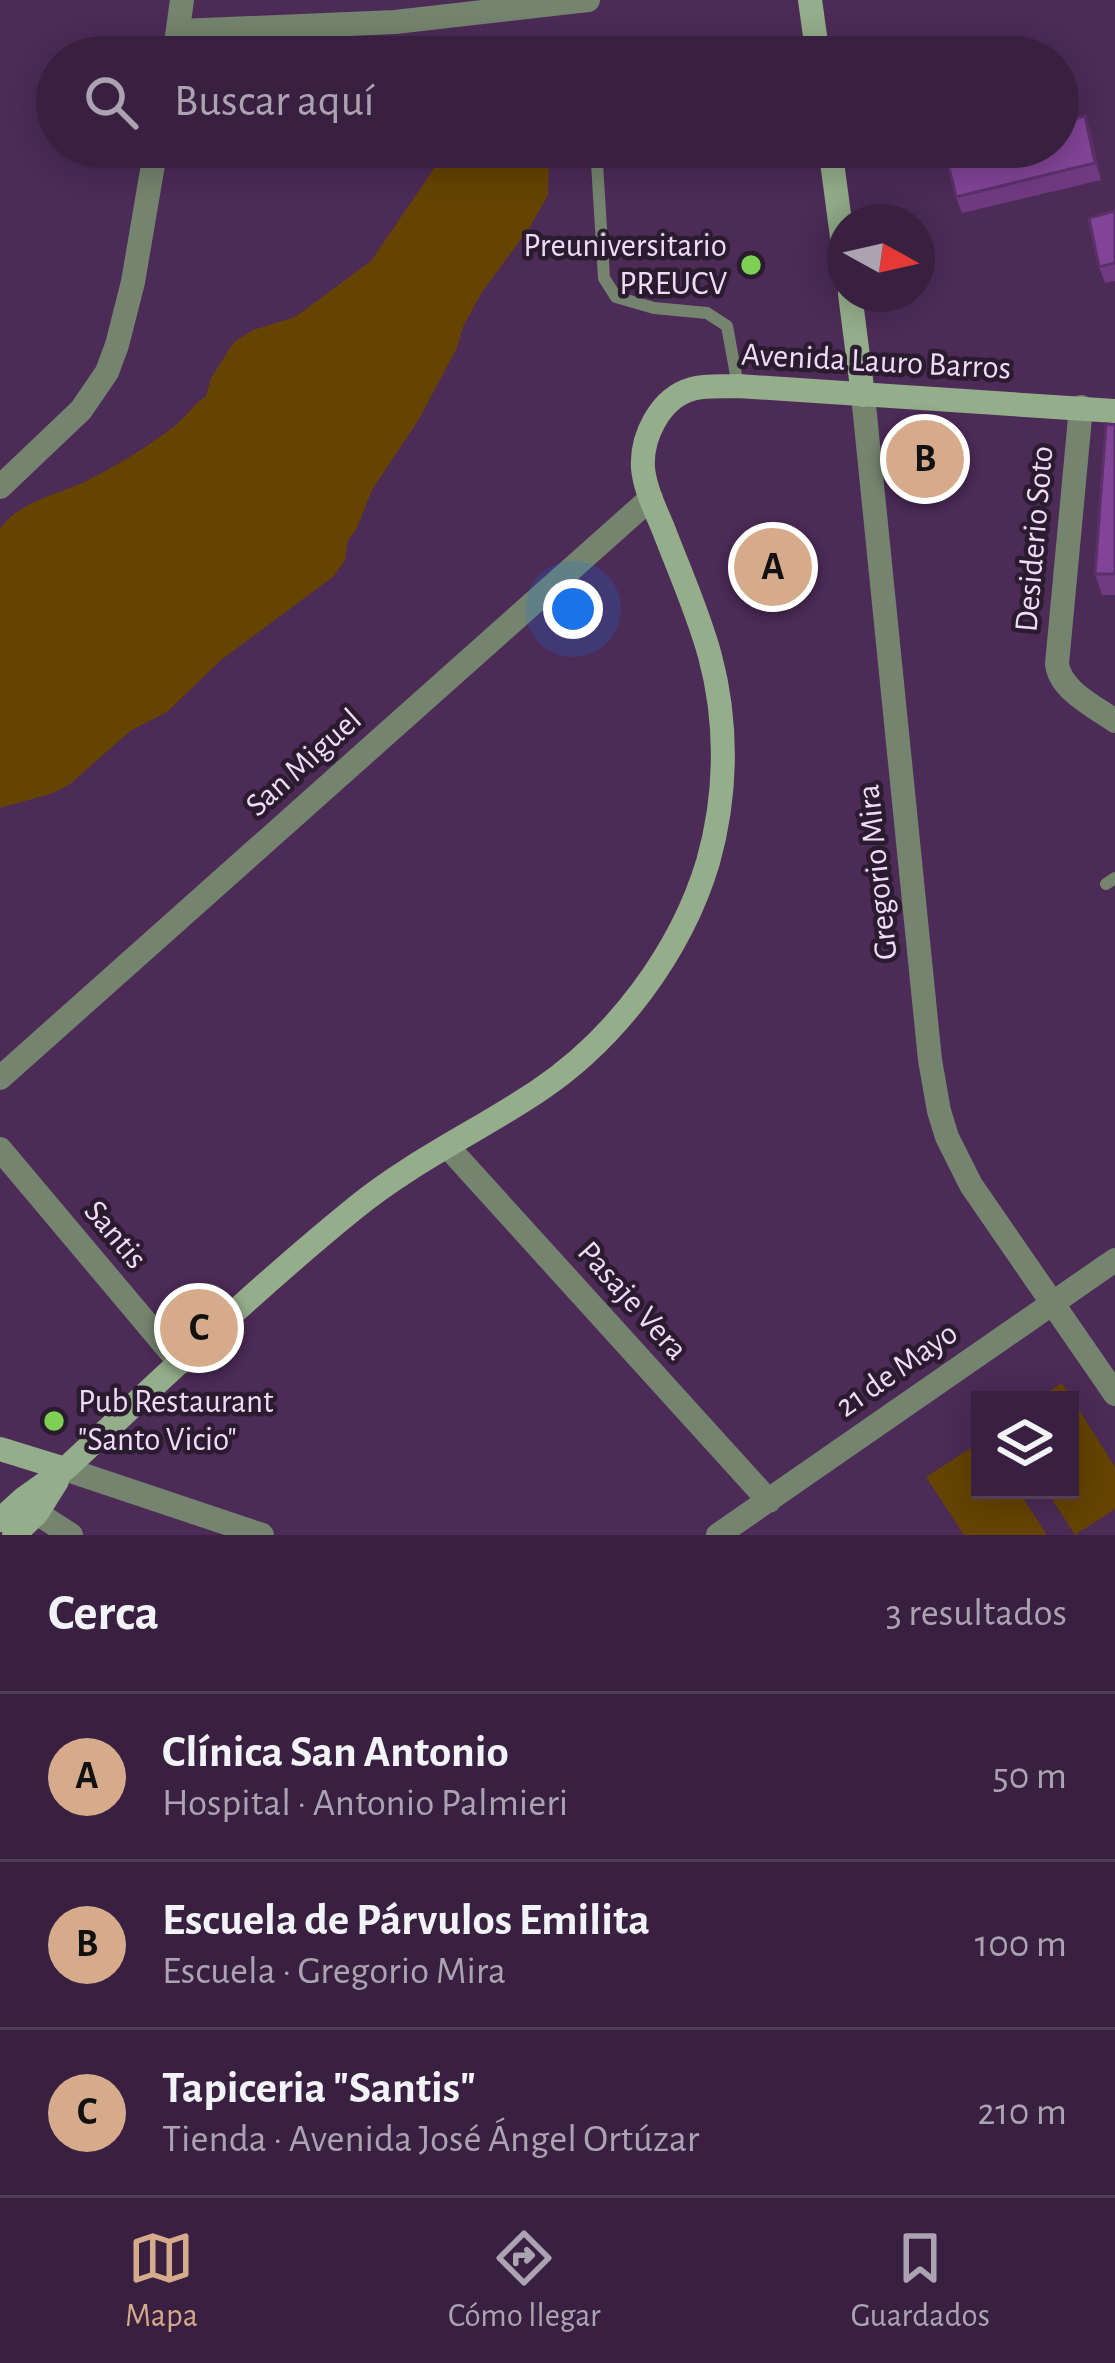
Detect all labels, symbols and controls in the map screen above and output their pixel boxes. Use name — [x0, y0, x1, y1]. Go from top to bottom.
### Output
search box — [36, 36, 1079, 168]
icon: search — [78, 69, 144, 135]
text: Buscar aquí — [174, 79, 374, 124]
north arrow — [827, 204, 935, 312]
place label: Preuniversitario PREUCV — [523, 230, 727, 301]
marker: Preuniversitario PREUCV — [738, 252, 764, 278]
street label: Avenida Lauro Barros — [740, 338, 1012, 386]
pin: B — [886, 414, 964, 504]
street label: Desiderio Soto — [1010, 445, 1060, 633]
pin: A — [734, 522, 812, 612]
your location — [543, 579, 603, 639]
street label: San Miguel — [240, 703, 368, 823]
street label: Gregorio Mira — [852, 783, 904, 961]
street label: Santis — [77, 1195, 153, 1275]
street label: Pasaje Vera — [571, 1236, 693, 1366]
pin: C — [160, 1283, 238, 1373]
street label: 21 de Mayo — [830, 1316, 964, 1424]
place label: Pub Restaurant "Santo Vicio" — [78, 1386, 274, 1457]
map controls — [971, 1391, 1079, 1499]
button: layers — [971, 1391, 1079, 1499]
marker: Pub Restaurant "Santo Vicio" — [41, 1408, 67, 1434]
text: Cerca — [48, 1588, 159, 1639]
text: 3 resultados — [886, 1594, 1067, 1633]
text: Clínica San Antonio — [162, 1730, 509, 1775]
text: A — [75, 1757, 99, 1796]
text: 50 m — [992, 1757, 1067, 1796]
text: Hospital · Antonio Palmieri — [162, 1784, 568, 1823]
text: Escuela de Párvulos Emilita — [162, 1898, 650, 1943]
text: B — [76, 1925, 98, 1964]
text: 100 m — [975, 1925, 1067, 1964]
text: Escuela · Gregorio Mira — [162, 1952, 506, 1991]
text: Tapiceria "Santis" — [162, 2066, 476, 2111]
text: C — [77, 2093, 97, 2132]
text: 210 m — [978, 2093, 1067, 2132]
text: Tienda · Avenida José Ángel Ortúzar — [162, 2120, 699, 2159]
tab: Mapa — [125, 2225, 198, 2337]
tab: Cómo llegar — [448, 2225, 601, 2337]
tab: Guardados — [851, 2225, 990, 2337]

